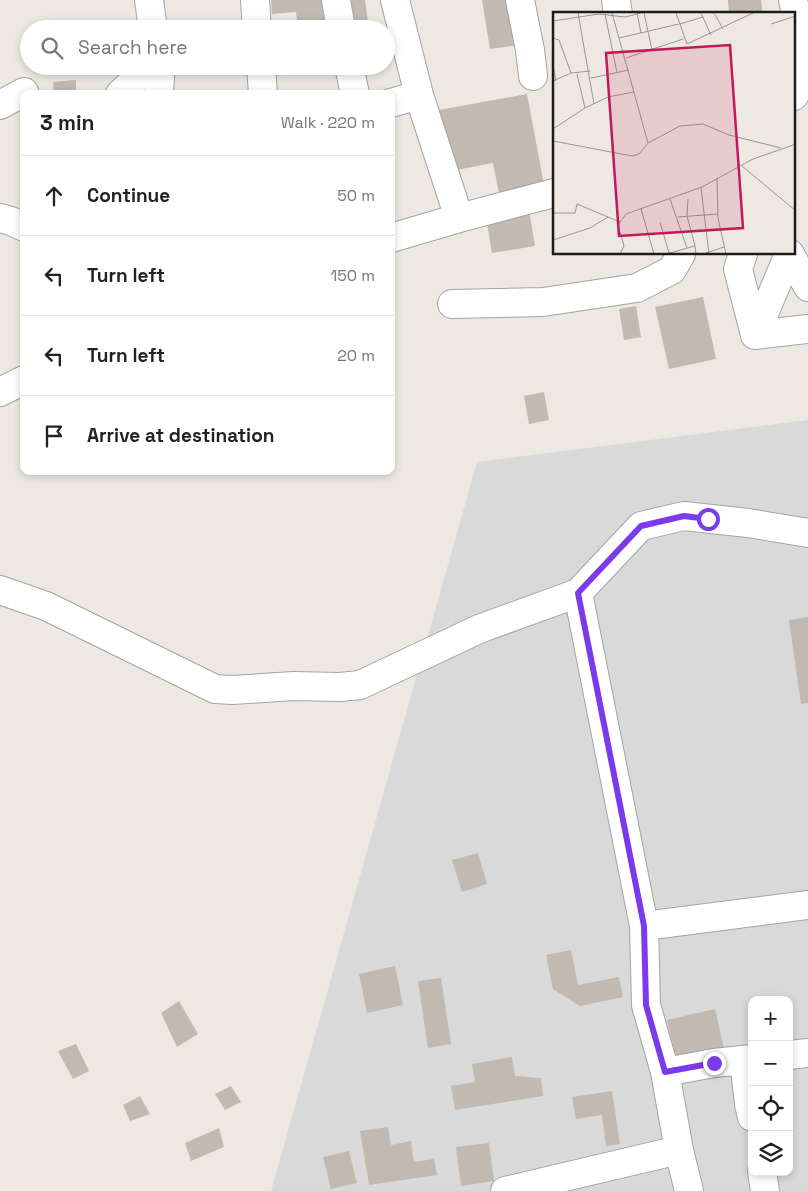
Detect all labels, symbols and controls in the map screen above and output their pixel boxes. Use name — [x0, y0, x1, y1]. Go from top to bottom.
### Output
inset map — [553, 12, 796, 255]
search box — [20, 20, 395, 75]
icon: search — [38, 34, 66, 62]
text: Search here — [78, 35, 188, 60]
text: 3 min — [40, 109, 95, 136]
text: Walk · 220 m — [281, 112, 375, 133]
icon: ahead — [40, 182, 68, 210]
text: Continue — [87, 183, 170, 208]
text: 50 m — [337, 185, 375, 206]
icon: left — [40, 262, 68, 290]
text: Turn left — [87, 263, 165, 288]
text: 150 m — [331, 265, 375, 286]
icon: left — [40, 342, 68, 370]
text: Turn left — [87, 343, 165, 368]
text: 20 m — [337, 345, 375, 366]
icon: arrive — [40, 422, 68, 450]
text: Arrive at destination — [87, 423, 275, 448]
route start — [697, 508, 720, 531]
map controls — [748, 996, 793, 1176]
button: + — [748, 996, 793, 1041]
button: − — [748, 1041, 793, 1086]
route end — [703, 1052, 726, 1075]
button: locate — [748, 1086, 793, 1131]
button: layers — [748, 1131, 793, 1176]

